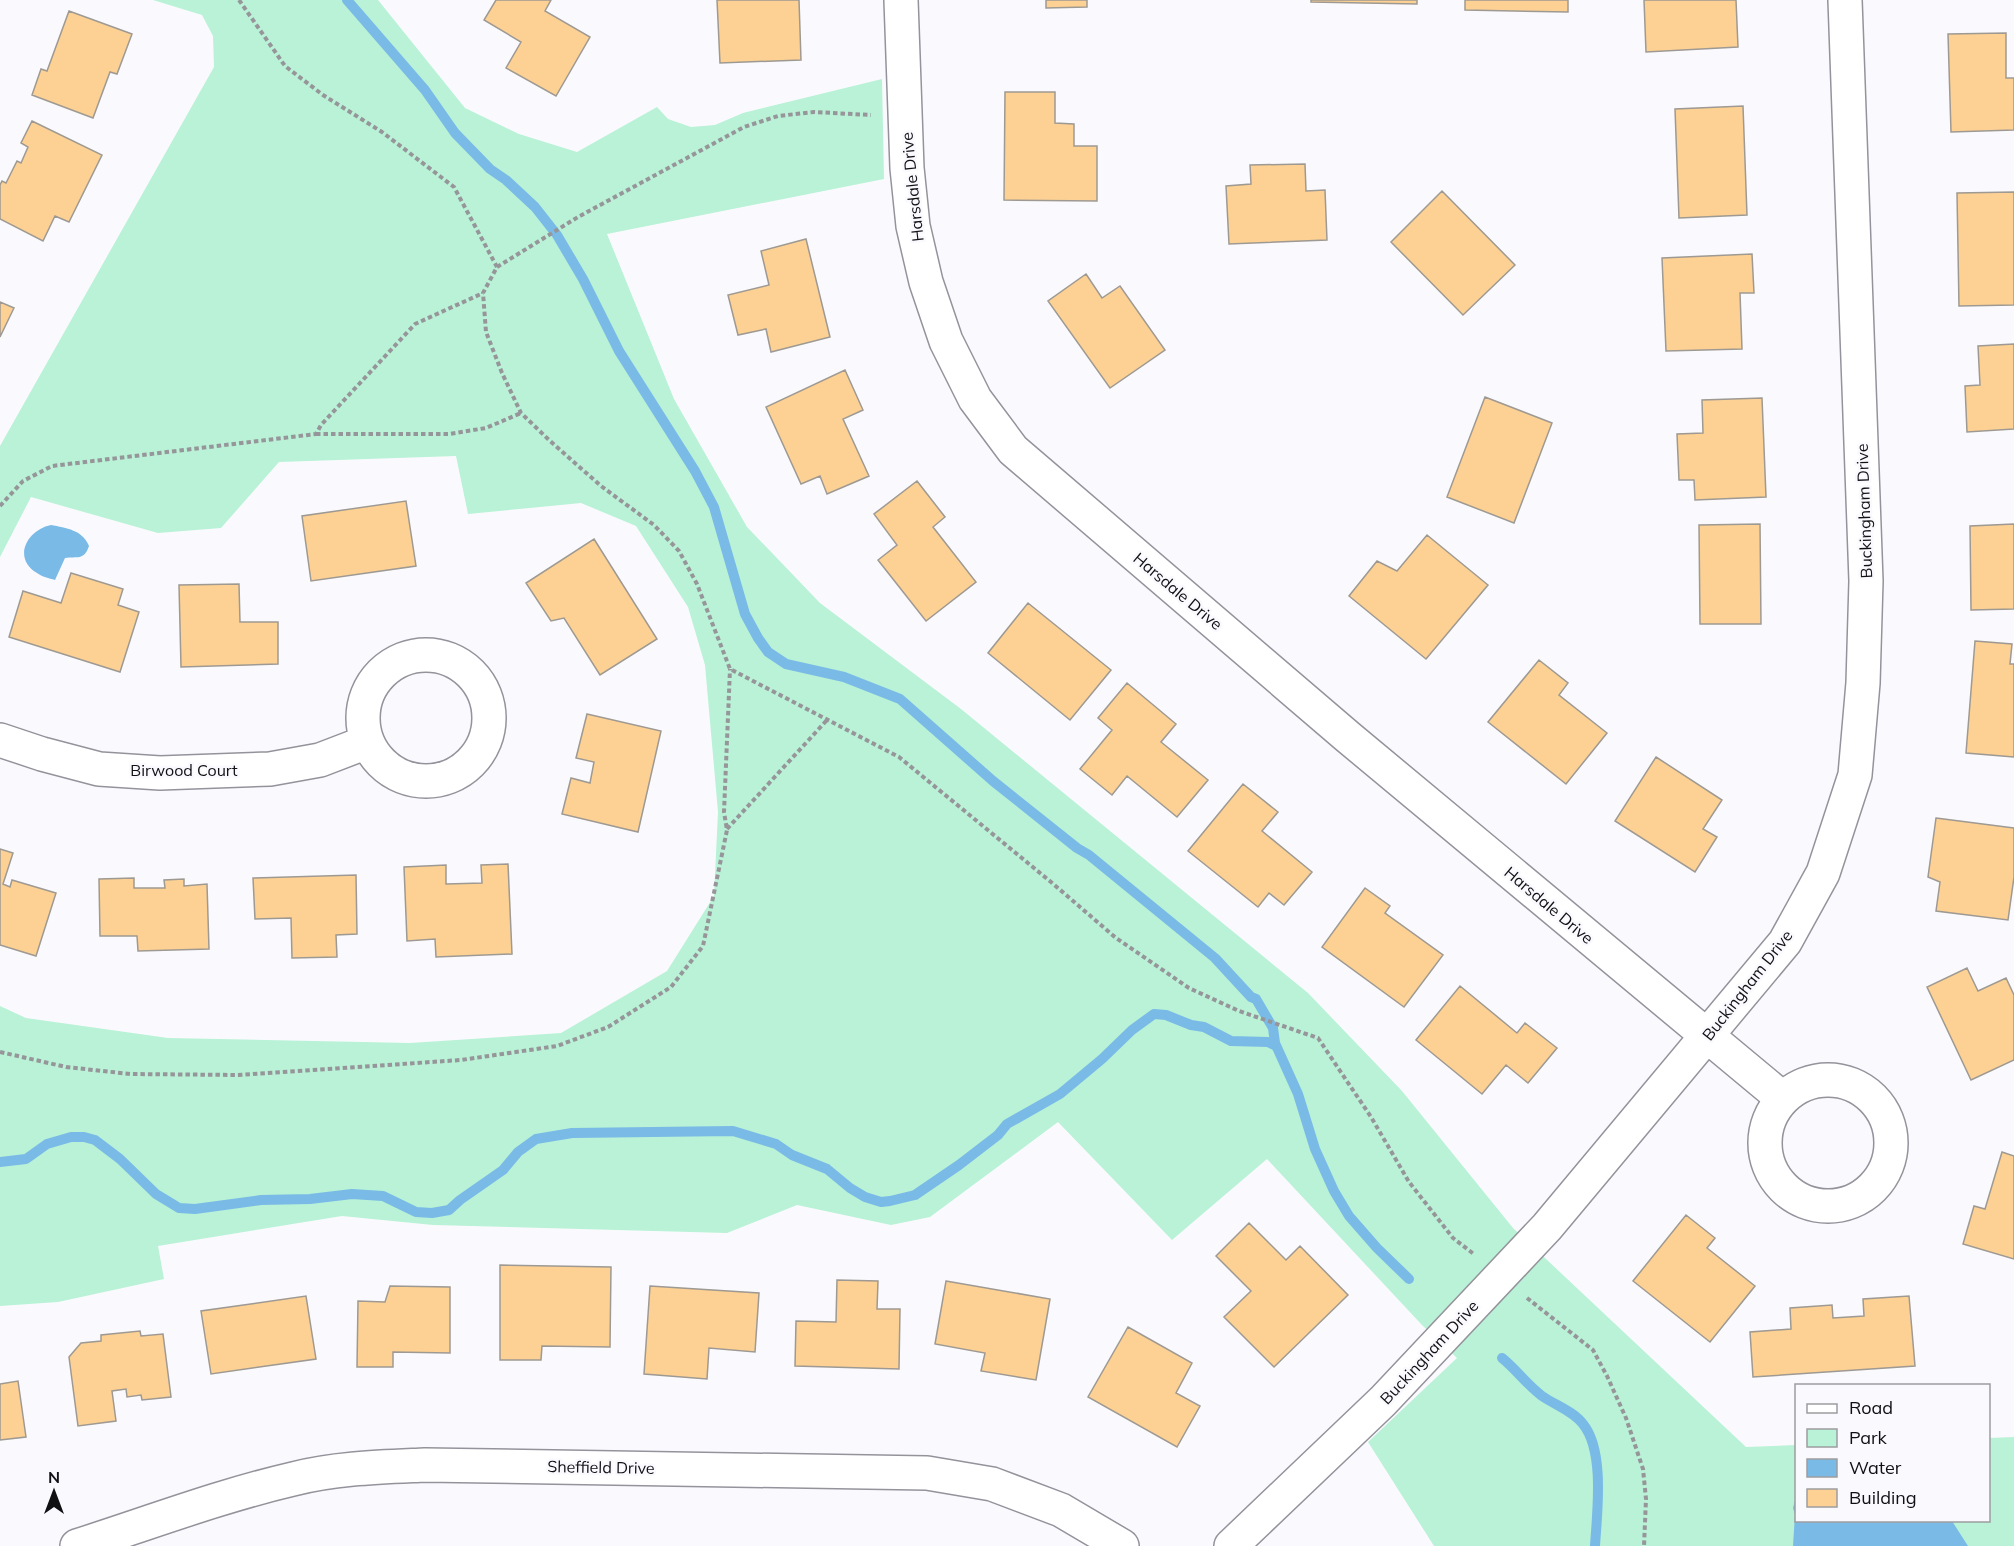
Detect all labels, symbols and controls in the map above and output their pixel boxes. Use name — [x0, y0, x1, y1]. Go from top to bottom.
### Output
street label: Harsdale Drive — [896, 131, 928, 243]
street label: Buckingham Drive — [1852, 443, 1876, 579]
street label: Harsdale Drive — [1129, 548, 1227, 634]
street label: Birwood Court — [130, 760, 238, 780]
street label: Harsdale Drive — [1500, 862, 1598, 948]
street label: Buckingham Drive — [1698, 926, 1796, 1044]
street label: Buckingham Drive — [1376, 1296, 1482, 1408]
legend — [1795, 1384, 1990, 1522]
text: Road — [1849, 1396, 1893, 1419]
text: Park — [1849, 1426, 1888, 1449]
street label: Sheffield Drive — [547, 1456, 655, 1478]
text: Water — [1849, 1456, 1902, 1479]
north arrow — [24, 1462, 84, 1522]
text: N — [48, 1467, 60, 1487]
text: Building — [1849, 1486, 1917, 1509]

